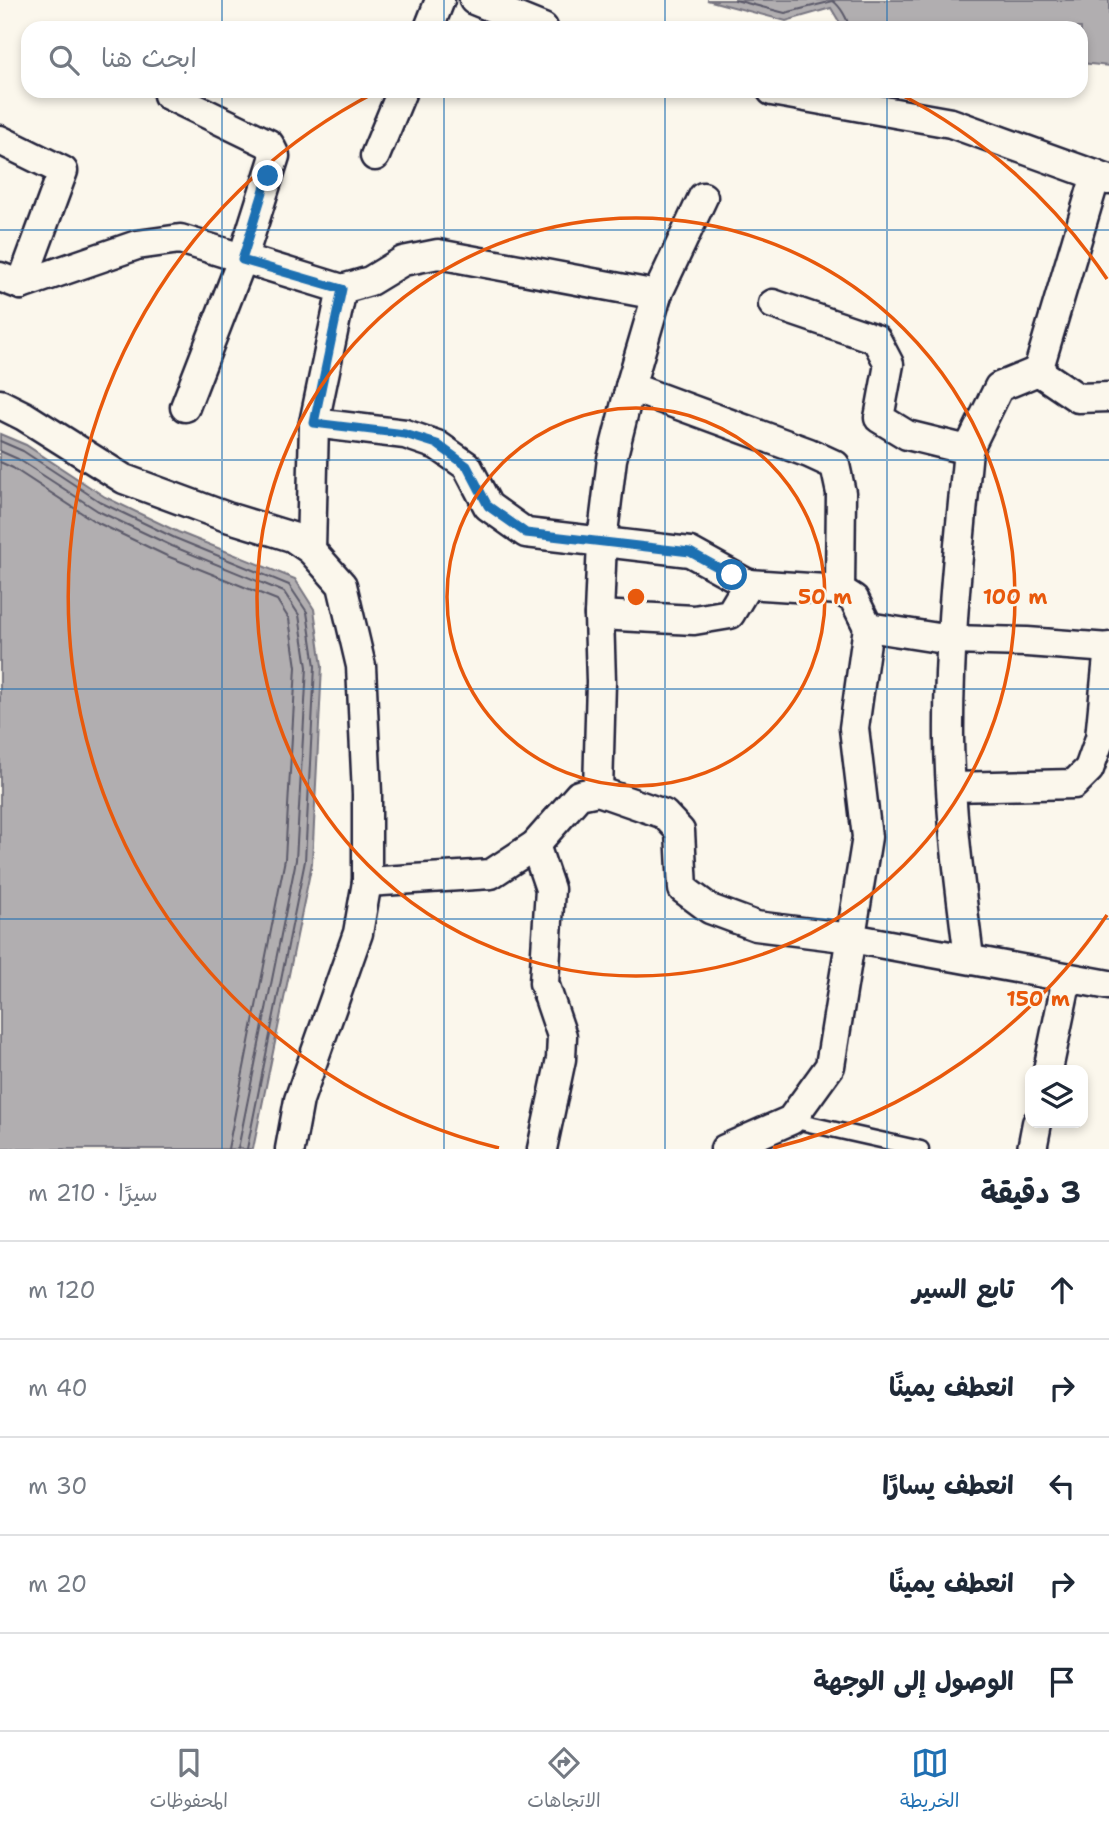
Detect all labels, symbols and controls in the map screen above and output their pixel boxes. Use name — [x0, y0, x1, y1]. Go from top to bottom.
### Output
search box — [21, 21, 1088, 98]
text: ابحث هنا — [101, 40, 197, 75]
icon: search — [45, 41, 83, 79]
route end — [252, 160, 283, 191]
route start — [716, 559, 747, 590]
text: 50 m — [798, 583, 852, 611]
text: 100 m — [983, 583, 1047, 611]
centre of rings — [624, 585, 648, 609]
text: 150 m — [1006, 985, 1070, 1013]
map controls — [1025, 1065, 1088, 1128]
button: layers — [1025, 1065, 1088, 1128]
text: 3 دقيقة — [980, 1172, 1081, 1213]
text: سيرًا · 210 m — [28, 1178, 158, 1208]
text: تابع السير — [912, 1271, 1014, 1306]
icon: ahead — [1043, 1271, 1081, 1309]
text: 120 m — [28, 1275, 96, 1305]
text: انعطف يمينًا — [889, 1369, 1014, 1404]
icon: right — [1043, 1369, 1081, 1407]
text: 40 m — [28, 1373, 88, 1403]
text: انعطف يسارًا — [882, 1467, 1014, 1502]
icon: left — [1043, 1467, 1081, 1505]
text: 30 m — [28, 1471, 87, 1501]
text: انعطف يمينًا — [889, 1565, 1014, 1600]
icon: right — [1043, 1565, 1081, 1603]
text: 20 m — [28, 1569, 87, 1599]
text: الوصول إلى الوجهة — [813, 1663, 1014, 1698]
icon: arrive — [1043, 1663, 1081, 1701]
tab: المحفوظات — [150, 1744, 228, 1817]
tab: الاتجاهات — [527, 1744, 601, 1817]
tab: الخريطة — [900, 1744, 959, 1817]

